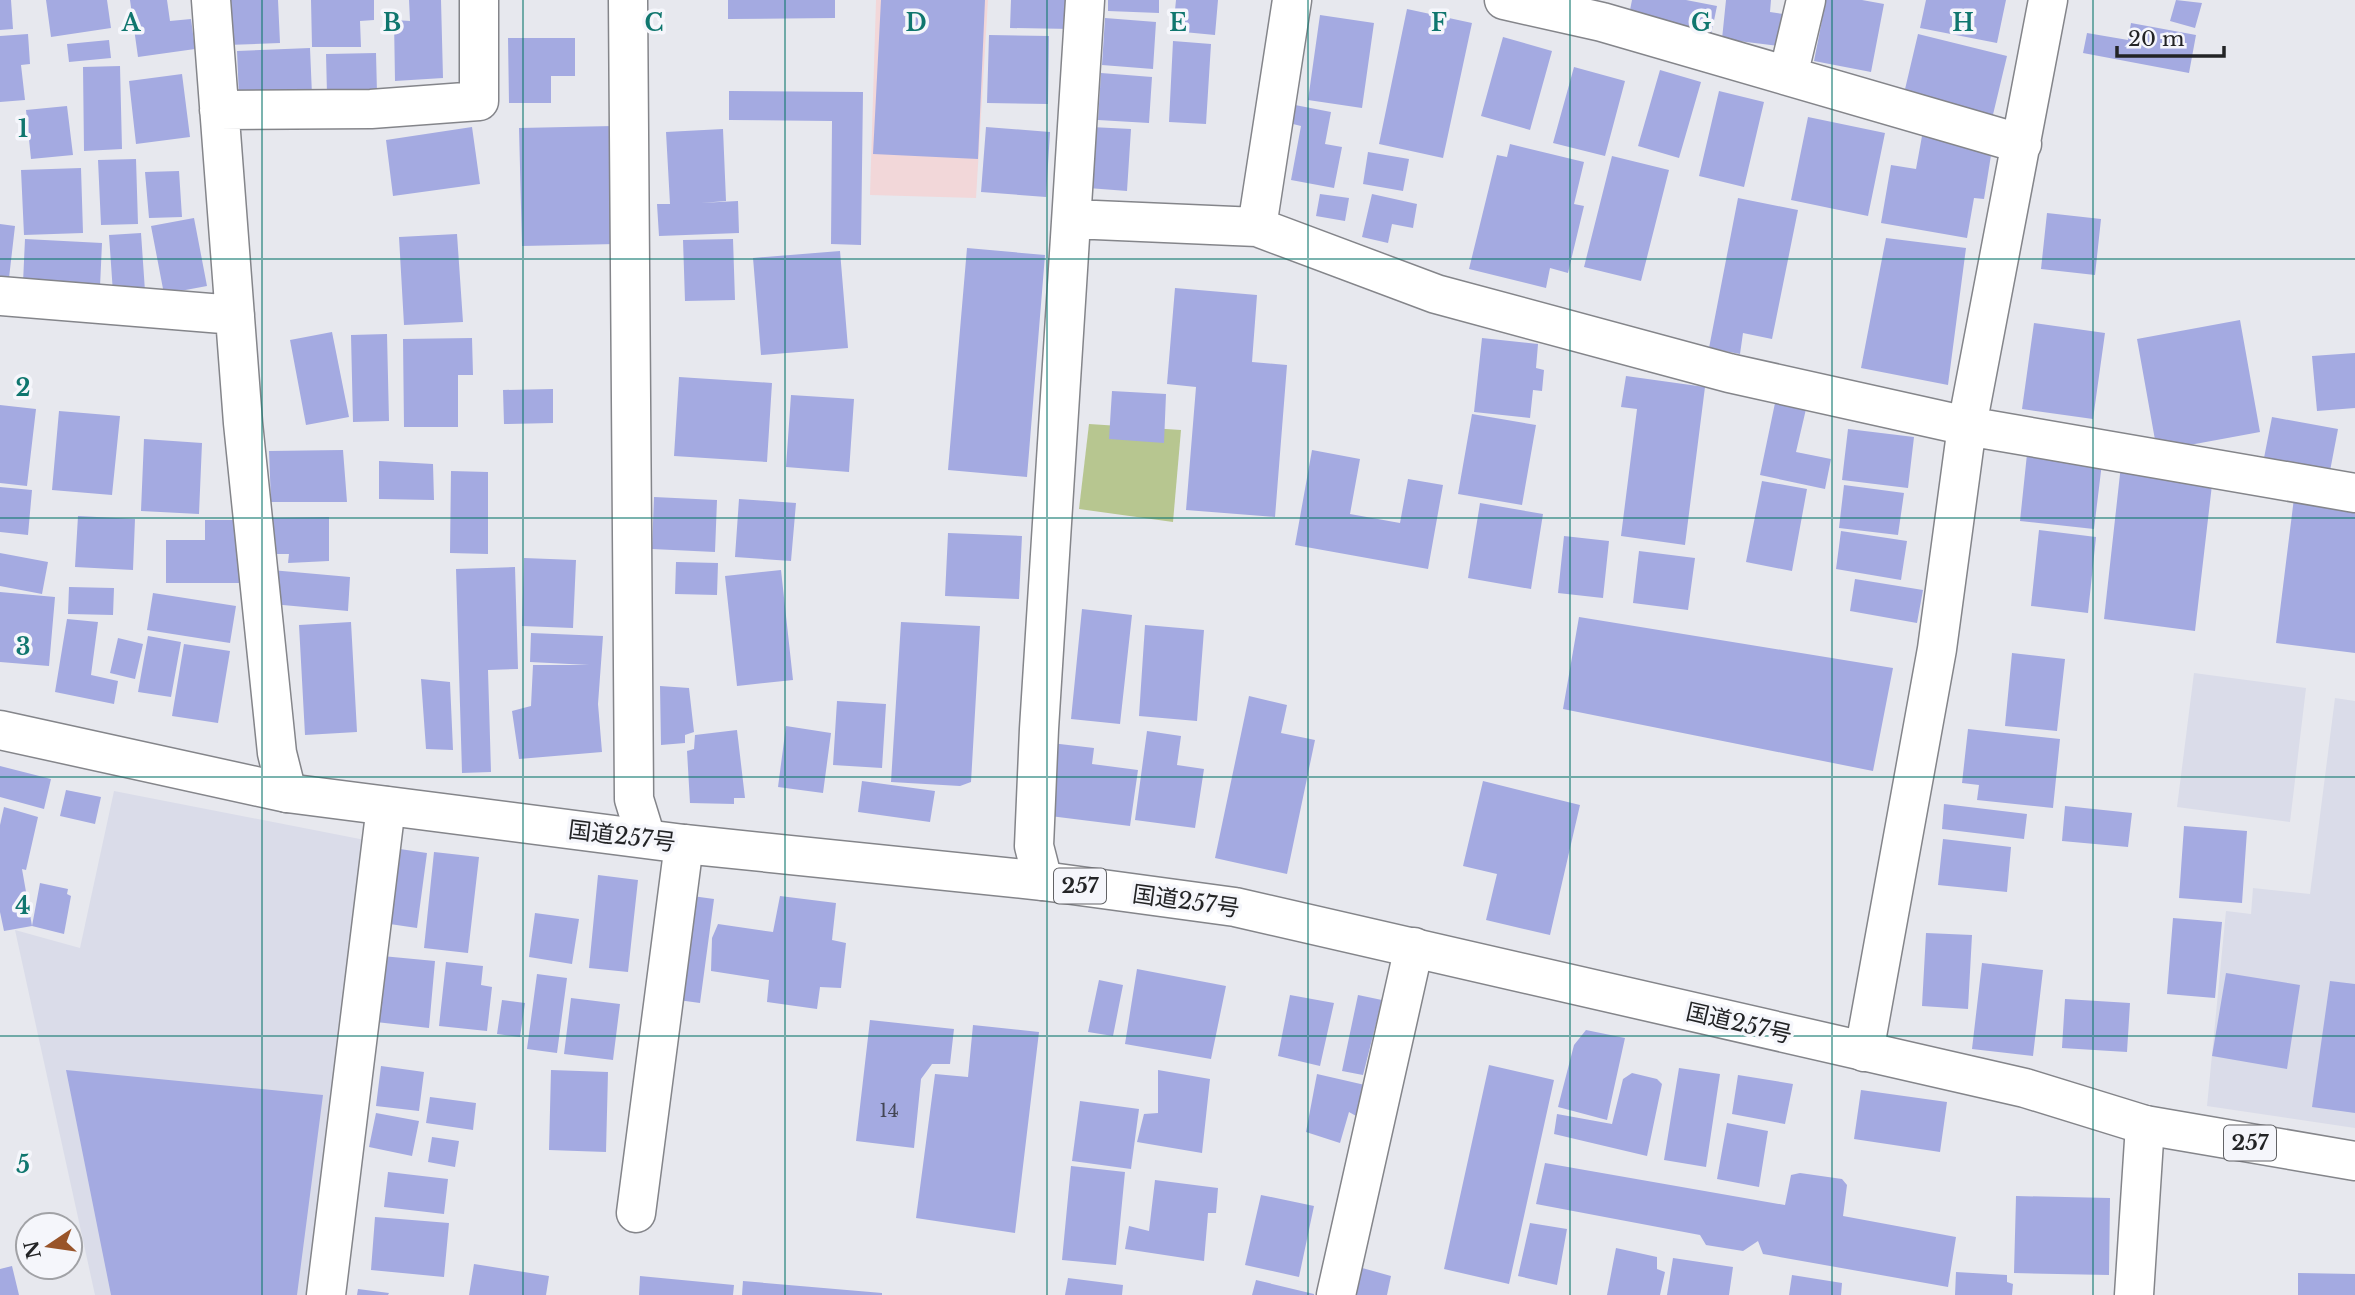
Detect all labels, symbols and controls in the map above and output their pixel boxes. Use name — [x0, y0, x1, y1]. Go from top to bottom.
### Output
text: A — [121, 9, 142, 37]
text: B — [383, 9, 401, 37]
text: C — [645, 9, 663, 37]
text: D — [905, 9, 927, 37]
text: E — [1169, 9, 1187, 37]
text: F — [1431, 9, 1447, 37]
text: G — [1691, 9, 1711, 37]
text: H — [1952, 9, 1974, 37]
scale bar — [2117, 14, 2224, 58]
text: 20 m — [2128, 26, 2185, 52]
text: 1 — [18, 115, 28, 143]
text: 2 — [16, 374, 30, 402]
text: 3 — [16, 633, 30, 661]
street label: 国道257号 — [567, 816, 677, 856]
road number: 257 — [1054, 868, 1106, 903]
street label: 国道257号 — [1131, 880, 1241, 922]
text: 4 — [15, 892, 31, 920]
street label: 国道257号 — [1683, 997, 1795, 1049]
house number: 14 — [879, 1099, 899, 1122]
road number: 257 — [2224, 1126, 2276, 1160]
text: 5 — [16, 1151, 30, 1179]
north arrow — [14, 1211, 84, 1281]
text: N — [20, 1238, 46, 1261]

